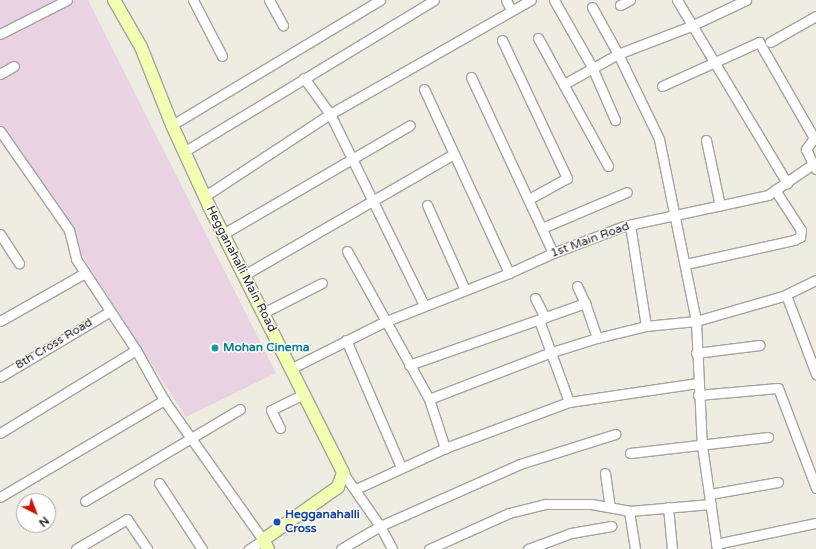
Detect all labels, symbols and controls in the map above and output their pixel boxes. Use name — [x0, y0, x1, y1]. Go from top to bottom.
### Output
street label: Hegganahalli Main Road — [203, 204, 279, 334]
street label: 1st Main Road — [549, 219, 631, 261]
street label: 8th Cross Road — [13, 315, 95, 373]
place label: Mohan Cinema — [223, 341, 309, 355]
marker: Mohan Cinema — [210, 343, 220, 353]
north arrow — [16, 493, 56, 533]
place label: Hegganahalli Cross — [285, 508, 360, 536]
text: N — [36, 514, 51, 529]
marker: Hegganahalli Cross — [272, 517, 282, 527]

